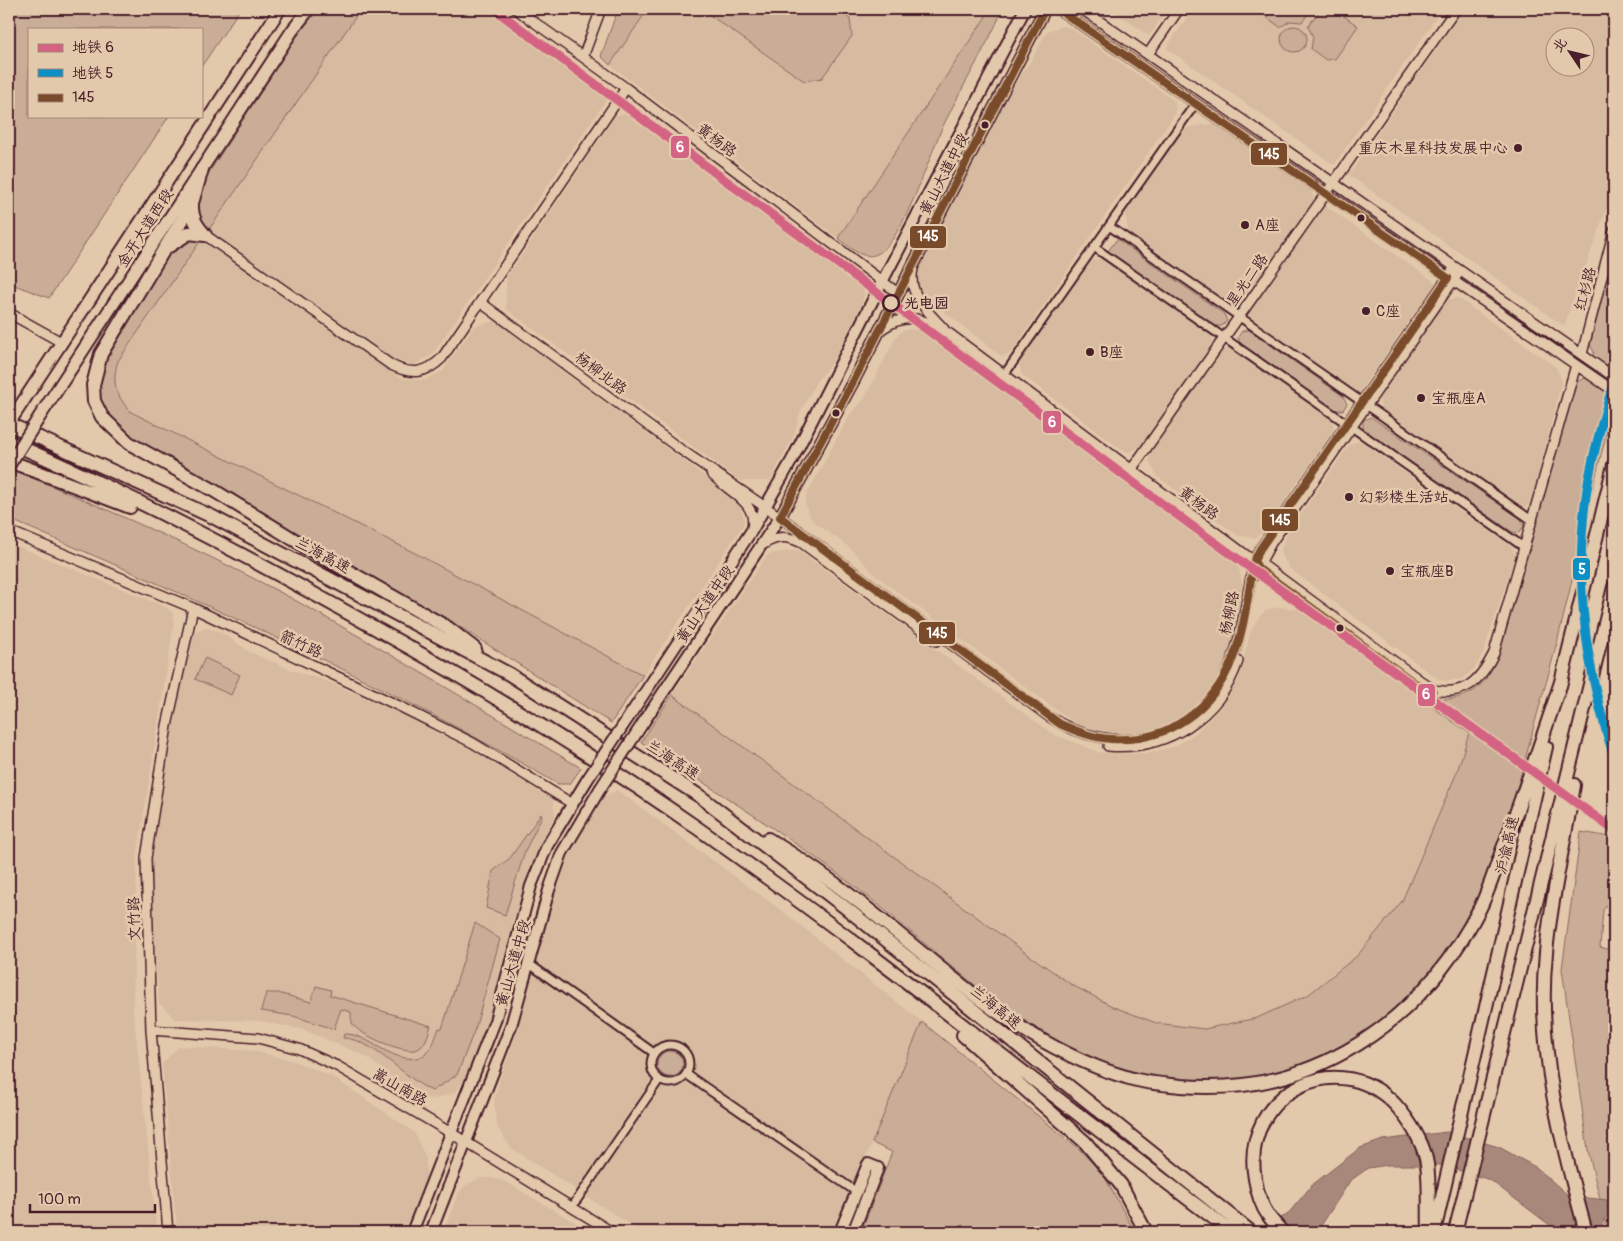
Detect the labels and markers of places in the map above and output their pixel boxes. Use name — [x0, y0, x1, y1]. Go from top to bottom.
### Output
unlabelled marker — [980, 120, 990, 130]
place label: 重庆木星科技发展中心 — [1358, 139, 1508, 158]
marker: 重庆木星科技发展中心 — [1512, 142, 1524, 154]
unlabelled marker — [1356, 213, 1366, 223]
place label: A座 — [1255, 216, 1280, 235]
marker: A座 — [1239, 219, 1251, 231]
marker: 光电园 — [882, 294, 900, 312]
place label: 光电园 — [904, 294, 949, 313]
place label: C座 — [1376, 302, 1400, 321]
marker: C座 — [1360, 305, 1372, 317]
place label: B座 — [1100, 343, 1124, 362]
marker: B座 — [1084, 346, 1096, 358]
place label: 宝瓶座A — [1431, 389, 1486, 408]
marker: 宝瓶座A — [1415, 392, 1427, 404]
unlabelled marker — [831, 408, 841, 418]
place label: 幻彩楼生活站 — [1359, 488, 1449, 507]
marker: 幻彩楼生活站 — [1343, 491, 1355, 503]
place label: 宝瓶座B — [1400, 562, 1454, 581]
marker: 宝瓶座B — [1384, 565, 1396, 577]
unlabelled marker — [1335, 623, 1345, 633]

